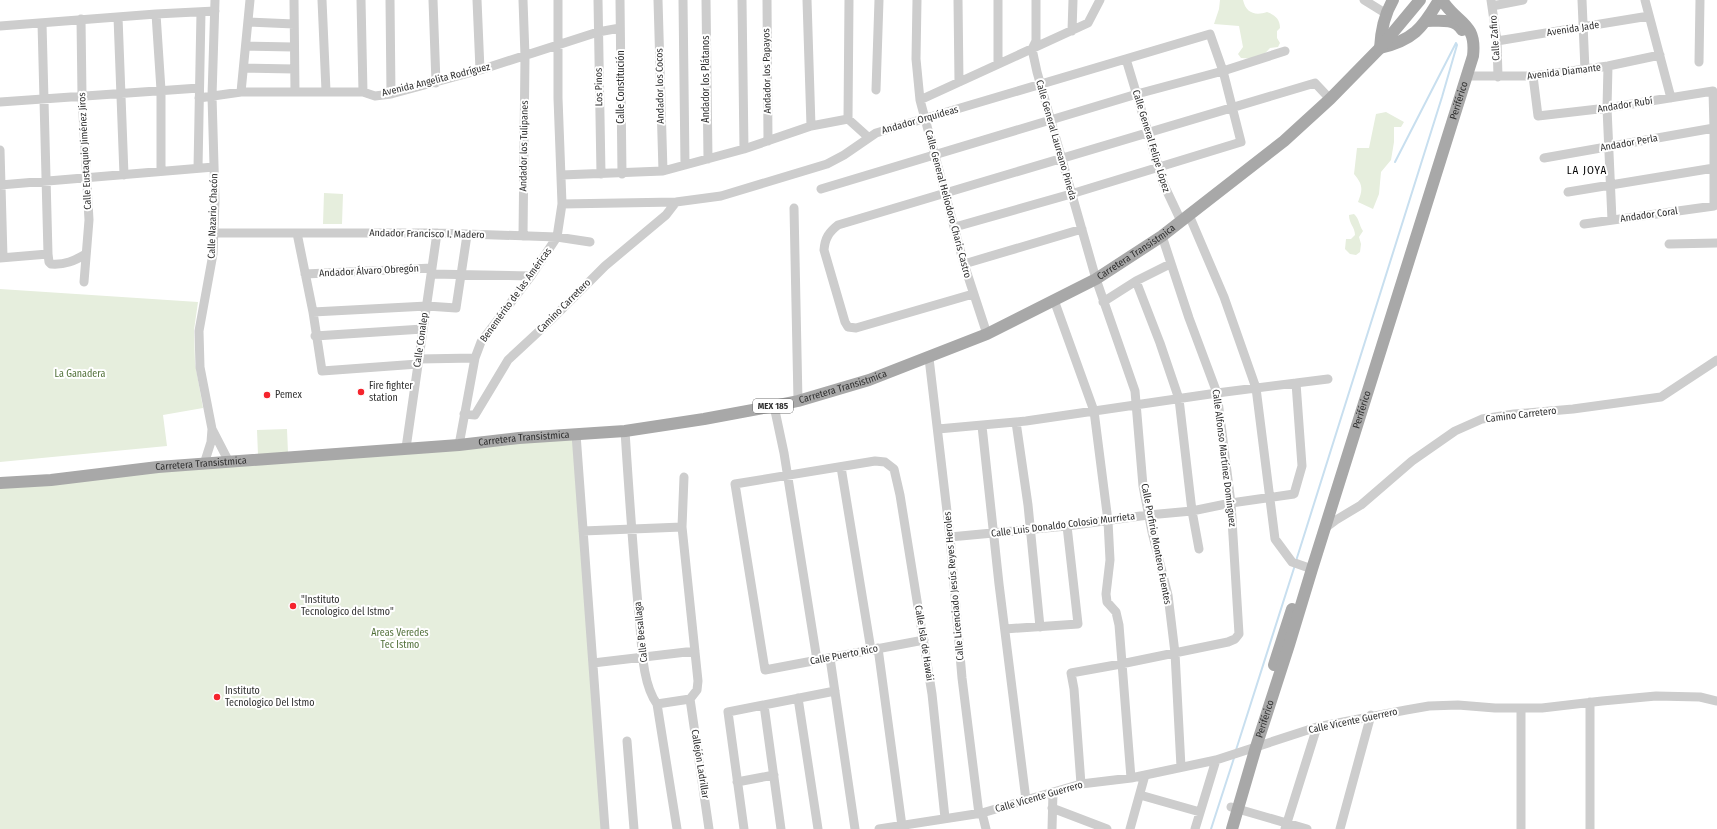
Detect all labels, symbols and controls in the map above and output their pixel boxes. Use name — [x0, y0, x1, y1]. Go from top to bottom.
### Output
street label: Calle Zafiro — [1487, 15, 1503, 61]
street label: Avenida Jade — [1546, 19, 1600, 39]
street label: Andador los Papayos — [760, 28, 774, 114]
street label: Andador los Plátanos — [700, 35, 712, 123]
street label: Andador los Cocos — [653, 48, 667, 124]
street label: Calle Constitución — [615, 50, 627, 124]
street label: Avenida Angelita Rodríguez — [380, 60, 491, 99]
street label: Avenida Diamante — [1526, 62, 1602, 82]
street label: Los Pinos — [593, 68, 605, 106]
street label: Calle General Laureano Pineda — [1033, 78, 1079, 202]
street label: Periférico — [1447, 80, 1471, 121]
street label: Calle General Felipe López — [1130, 88, 1172, 194]
street label: Calle Eustaquio Jiménez Jiros — [76, 92, 94, 210]
street label: Andador Rubí — [1596, 94, 1654, 115]
street label: Andador los Tulipanes — [517, 100, 531, 192]
street label: Andador Orquídeas — [880, 102, 960, 137]
street label: Calle General Heliodoro Charis Castro — [922, 129, 974, 279]
street label: Andador Perla — [1599, 132, 1659, 154]
district label: LA JOYA — [1567, 164, 1607, 177]
street label: Calle Nazario Chacón — [206, 173, 220, 259]
street label: Andador Coral — [1619, 205, 1679, 225]
street label: Carretera Transistmica — [1095, 222, 1178, 283]
street label: Andador Francisco I. Madero — [369, 227, 485, 241]
street label: Benemérito de las Américas — [478, 245, 554, 345]
street label: Andador Álvaro Obregón — [319, 260, 419, 280]
street label: Camino Carretero — [535, 277, 593, 335]
street label: Calle Conalep — [411, 312, 431, 368]
park label: La Ganadera — [55, 368, 105, 380]
street label: Carretera Transistmica — [798, 368, 889, 406]
place label: Fire fighter station — [369, 380, 413, 404]
marker: Fire fighter station — [356, 387, 366, 397]
street label: Calle Alfonso Martínez Domínguez — [1210, 388, 1239, 528]
place label: Pemex — [275, 389, 302, 401]
street label: Periférico — [1350, 389, 1374, 430]
marker: Pemex — [262, 390, 272, 400]
road number: MEX 185 — [753, 399, 793, 413]
street label: Camino Carretero — [1485, 405, 1557, 425]
street label: Carretera Transistmica — [478, 429, 570, 449]
street label: Carretera Transistmica — [155, 455, 247, 473]
street label: Calle Porfirio Montero Fuentes — [1138, 482, 1174, 606]
street label: Calle Luis Donaldo Colosio Murrieta — [990, 510, 1136, 540]
street label: Calle Licenciado Jesús Reyes Heroles — [941, 511, 966, 661]
place label: "Instituto Tecnologico del Istmo" — [301, 594, 394, 618]
marker: "Instituto Tecnologico del Istmo" — [288, 601, 298, 611]
street label: Calle Besallaga — [632, 601, 650, 663]
street label: Calle Isla de Hawái — [912, 604, 936, 682]
park label: Areas Veredes Tec Istmo — [371, 627, 429, 651]
street label: Calle Puerto Rico — [809, 643, 879, 667]
place label: Instituto Tecnologico Del Istmo — [225, 685, 314, 709]
marker: Instituto Tecnologico Del Istmo — [212, 692, 222, 702]
street label: Periférico — [1253, 698, 1277, 739]
street label: Calle Vicente Guerrero — [1307, 706, 1399, 736]
street label: Callejón Ladrillar — [689, 729, 711, 800]
street label: Calle Vicente Guerrero — [994, 779, 1084, 815]

